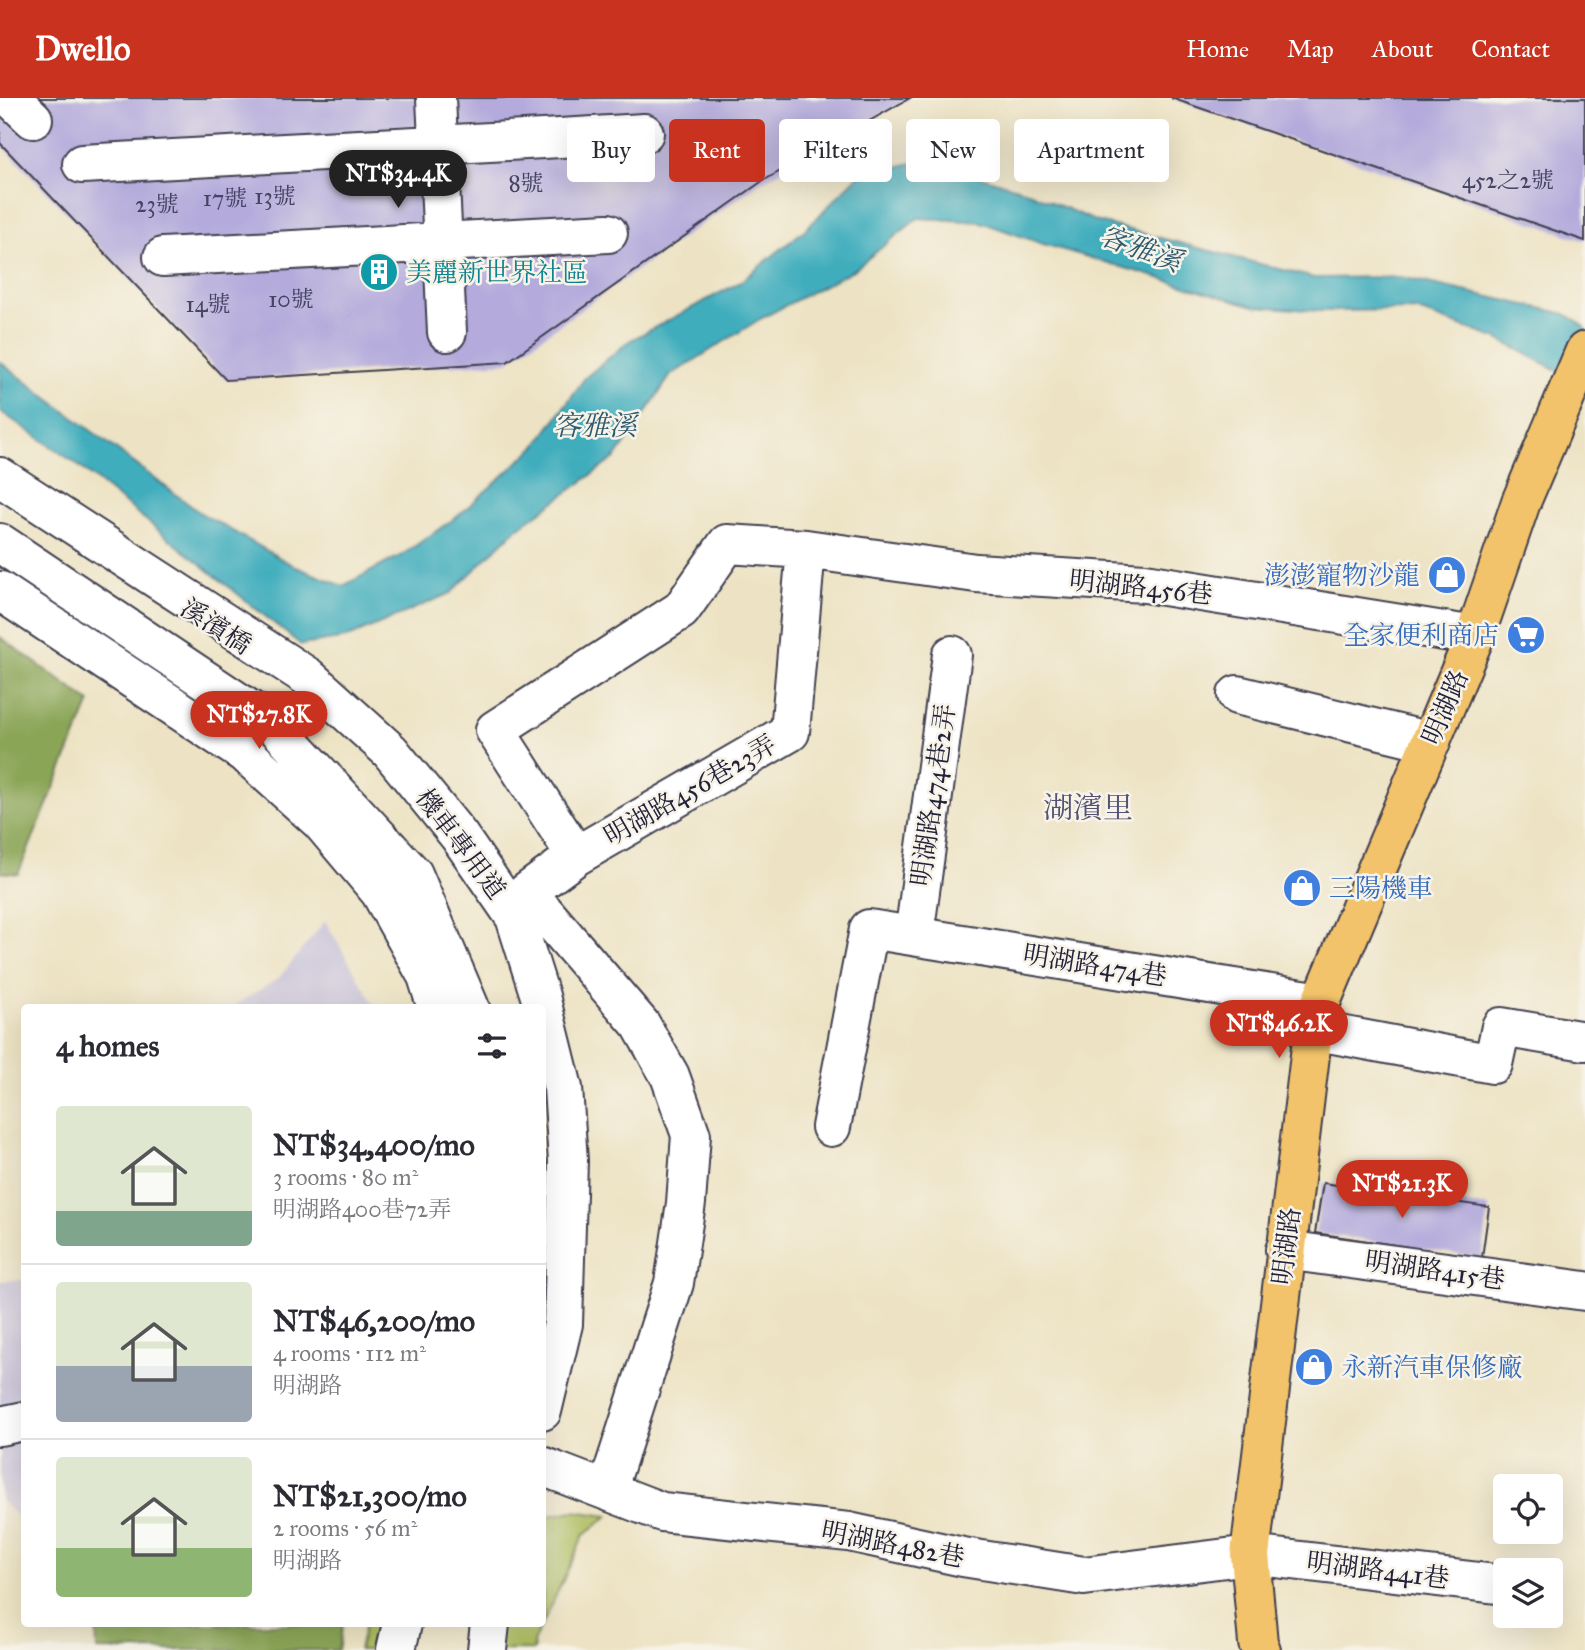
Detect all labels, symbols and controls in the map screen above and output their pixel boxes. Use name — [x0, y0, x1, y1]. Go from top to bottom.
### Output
text: Dwello — [35, 29, 131, 69]
text: Home — [1186, 34, 1249, 64]
text: Map — [1287, 34, 1334, 64]
text: About — [1372, 34, 1433, 64]
text: Contact — [1471, 34, 1550, 64]
chip: Buy — [567, 119, 655, 182]
chip: Rent — [669, 119, 765, 182]
chip: Filters — [779, 119, 892, 182]
chip: New — [906, 119, 1000, 182]
chip: Apartment — [1014, 119, 1169, 182]
pin: NT$34.4K — [326, 150, 470, 210]
text: NT$34.4K — [345, 159, 451, 187]
house number: 452之2號 — [1462, 166, 1554, 194]
house number: 8號 — [508, 169, 544, 197]
house number: 13號 — [254, 182, 296, 210]
house number: 17號 — [203, 184, 247, 212]
house number: 23號 — [135, 190, 179, 218]
water label: 客雅溪 — [1095, 218, 1189, 280]
building icon: 美麗新世界社區 — [358, 251, 400, 293]
place label: 美麗新世界社區 — [406, 256, 588, 288]
house number: 10號 — [268, 285, 314, 313]
house number: 14號 — [186, 290, 230, 318]
water label: 客雅溪 — [553, 408, 640, 443]
shop icon: 澎澎寵物沙龍 — [1426, 554, 1468, 596]
place label: 澎澎寵物沙龍 — [1264, 559, 1420, 591]
street label: 明湖路456巷 — [1068, 564, 1214, 610]
street label: 溪濱橋 — [175, 591, 257, 661]
supermarket icon: 全家便利商店 — [1505, 614, 1547, 656]
place label: 全家便利商店 — [1343, 619, 1499, 651]
street label: 明湖路 — [1415, 665, 1475, 749]
pin: NT$27.8K — [187, 692, 331, 751]
text: NT$27.8K — [206, 700, 312, 728]
street label: 明湖路474巷2弄 — [904, 702, 962, 888]
street label: 明湖路456巷23弄 — [598, 728, 782, 852]
street label: 機車專用道 — [409, 782, 513, 906]
district label: 湖濱里 — [1043, 790, 1133, 826]
shop icon: 三陽機車 — [1281, 867, 1323, 909]
place label: 三陽機車 — [1329, 872, 1433, 904]
street label: 明湖路474巷 — [1021, 938, 1169, 992]
pin: NT$46.2K — [1207, 1000, 1351, 1060]
text: NT$46.2K — [1226, 1009, 1332, 1037]
icon: filters — [473, 1027, 511, 1065]
text: 4 homes — [56, 1028, 160, 1064]
text: NT$34,400/mo — [273, 1127, 475, 1163]
icon: home — [112, 1134, 196, 1218]
pin: NT$21.3K — [1330, 1160, 1474, 1220]
text: 3 rooms · 80 m² — [273, 1163, 418, 1191]
text: NT$21.3K — [1352, 1169, 1452, 1197]
text: 明湖路400巷72弄 — [273, 1195, 451, 1223]
street label: 明湖路 — [1265, 1205, 1307, 1287]
street label: 明湖路415巷 — [1363, 1244, 1507, 1296]
text: NT$46,200/mo — [273, 1303, 475, 1339]
icon: home — [112, 1310, 196, 1394]
text: 4 rooms · 112 m² — [273, 1339, 426, 1367]
shop icon: 永新汽車保修廠 — [1293, 1346, 1335, 1388]
place label: 永新汽車保修廠 — [1341, 1351, 1523, 1383]
text: 明湖路 — [273, 1371, 342, 1399]
map controls — [1493, 1474, 1563, 1628]
button: locate — [1493, 1474, 1563, 1544]
text: NT$21,300/mo — [273, 1478, 467, 1514]
icon: home — [112, 1485, 196, 1569]
text: 2 rooms · 56 m² — [273, 1514, 417, 1542]
street label: 明湖路482巷 — [819, 1514, 967, 1574]
street label: 明湖路441巷 — [1305, 1545, 1451, 1595]
text: 明湖路 — [273, 1546, 342, 1574]
button: layers — [1493, 1558, 1563, 1628]

